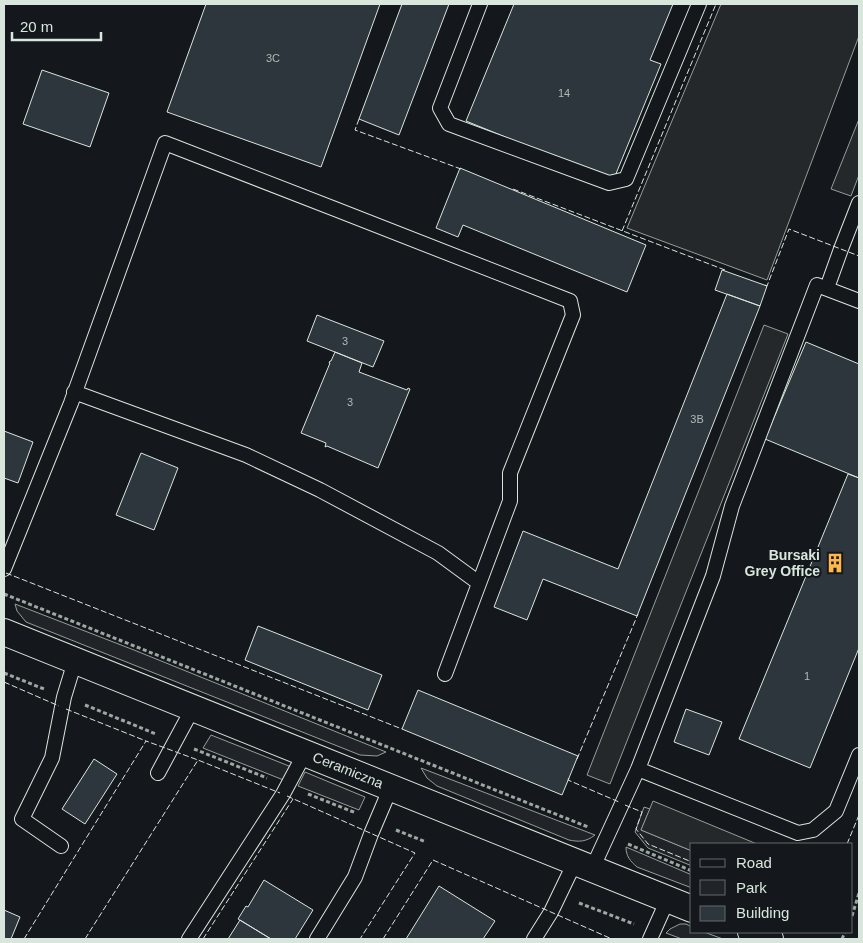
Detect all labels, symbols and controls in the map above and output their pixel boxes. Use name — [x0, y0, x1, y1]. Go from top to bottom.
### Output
scale bar — [12, 10, 101, 42]
text: 20 m — [20, 18, 53, 35]
house number: 3C — [266, 52, 280, 64]
house number: 14 — [558, 87, 570, 99]
house number: 3 — [342, 335, 348, 347]
house number: 3 — [347, 396, 353, 408]
house number: 3B — [690, 413, 704, 425]
place label: Bursaki Grey Office — [745, 547, 820, 579]
building icon: Bursaki Grey Office — [824, 552, 846, 574]
house number: 1 — [804, 670, 810, 682]
street label: Ceramiczna — [310, 749, 386, 791]
legend — [690, 843, 853, 933]
text: Road — [736, 854, 772, 871]
text: Park — [736, 879, 767, 896]
text: Building — [736, 904, 789, 921]

